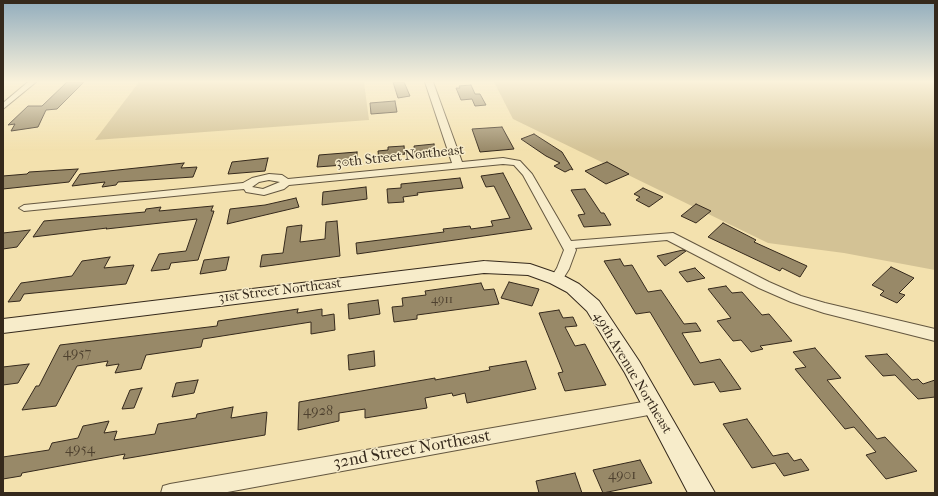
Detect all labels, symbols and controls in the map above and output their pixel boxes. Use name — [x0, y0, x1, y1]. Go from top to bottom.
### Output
street label: 30th Street Northeast — [335, 142, 465, 172]
street label: 31st Street Northeast — [218, 275, 342, 307]
house number: 4911 — [431, 293, 453, 307]
street label: 49th Avenue Northeast — [589, 309, 675, 437]
house number: 4957 — [63, 346, 91, 362]
house number: 4928 — [303, 404, 333, 420]
street label: 32nd Street Northeast — [332, 426, 492, 474]
house number: 4954 — [65, 442, 95, 458]
house number: 4901 — [608, 468, 636, 484]

